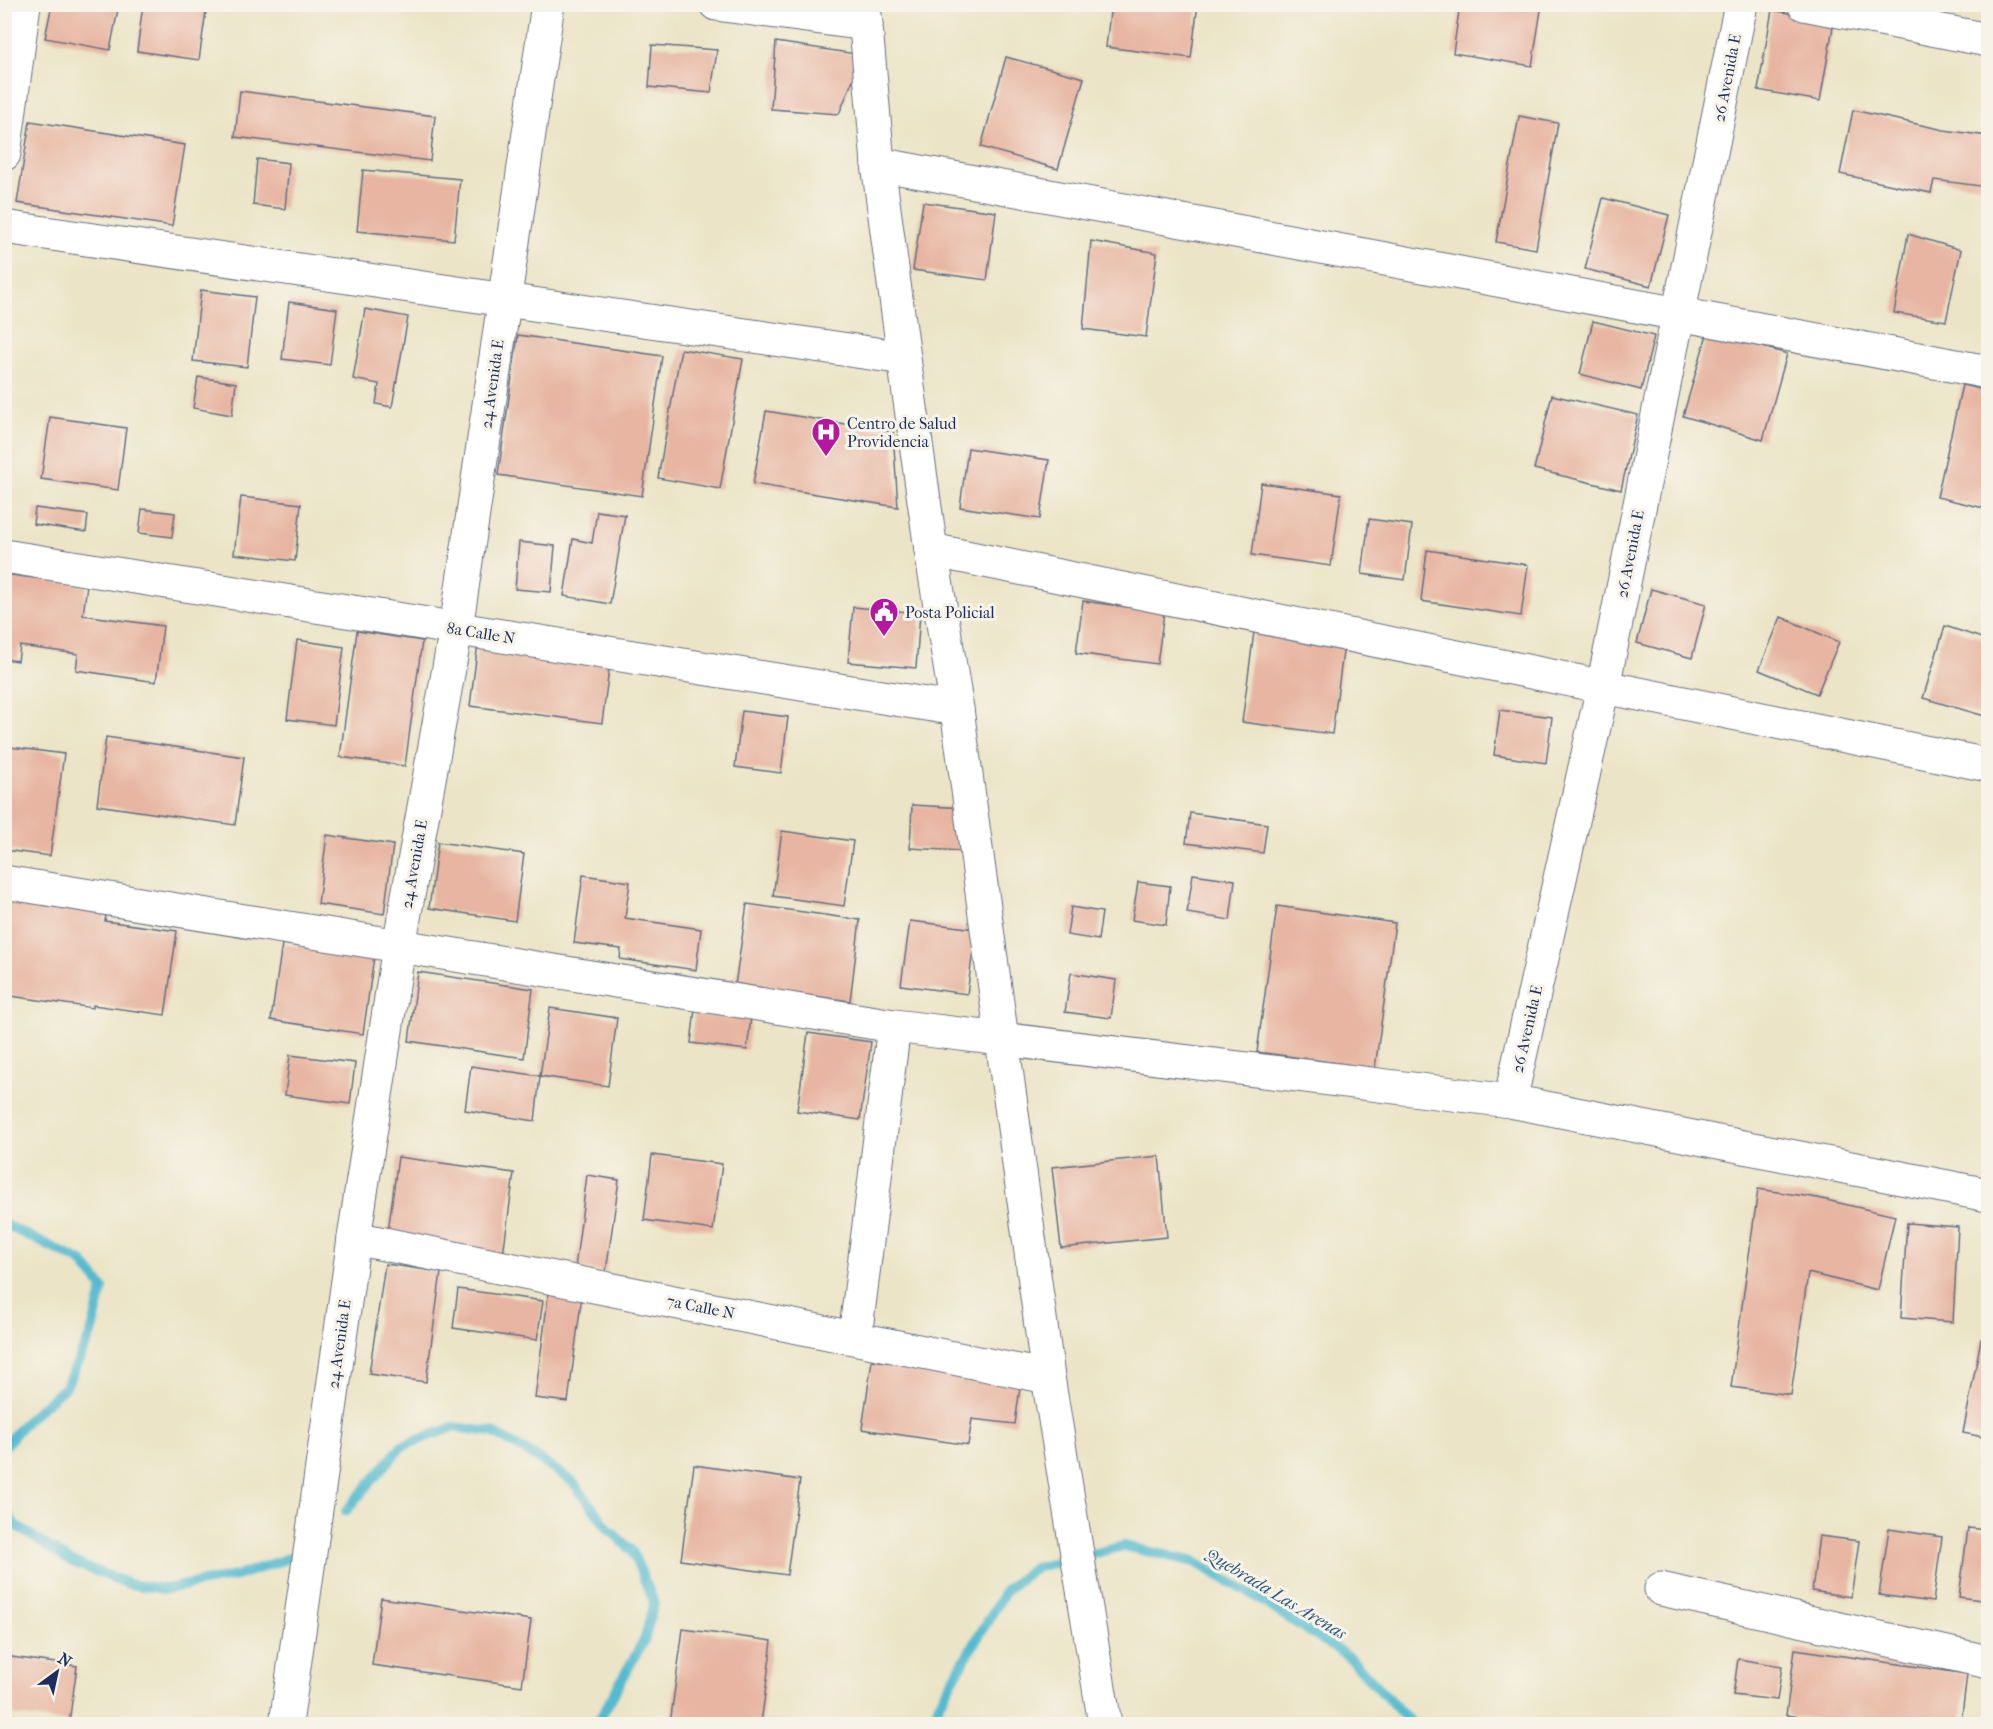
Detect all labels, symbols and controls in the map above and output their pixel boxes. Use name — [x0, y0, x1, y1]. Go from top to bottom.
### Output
street label: 26 Avenida E — [1709, 32, 1745, 124]
street label: 24 Avenida E — [476, 338, 508, 430]
place label: Centro de Salud Providencia — [847, 414, 957, 451]
hospital icon: Centro de Salud Providencia — [810, 416, 842, 458]
street label: 26 Avenida E — [1612, 508, 1648, 600]
public building icon: Posta Policial — [868, 596, 900, 638]
place label: Posta Policial — [905, 603, 995, 622]
street label: 8a Calle N — [445, 618, 517, 648]
street label: 24 Avenida E — [397, 818, 431, 910]
street label: 26 Avenida E — [1508, 983, 1546, 1075]
street label: 7a Calle N — [665, 1291, 737, 1323]
street label: 24 Avenida E — [323, 1298, 355, 1390]
water label: Quebrada Las Arenas — [1201, 1543, 1350, 1644]
north arrow — [27, 1642, 87, 1702]
text: N — [55, 1649, 76, 1672]

